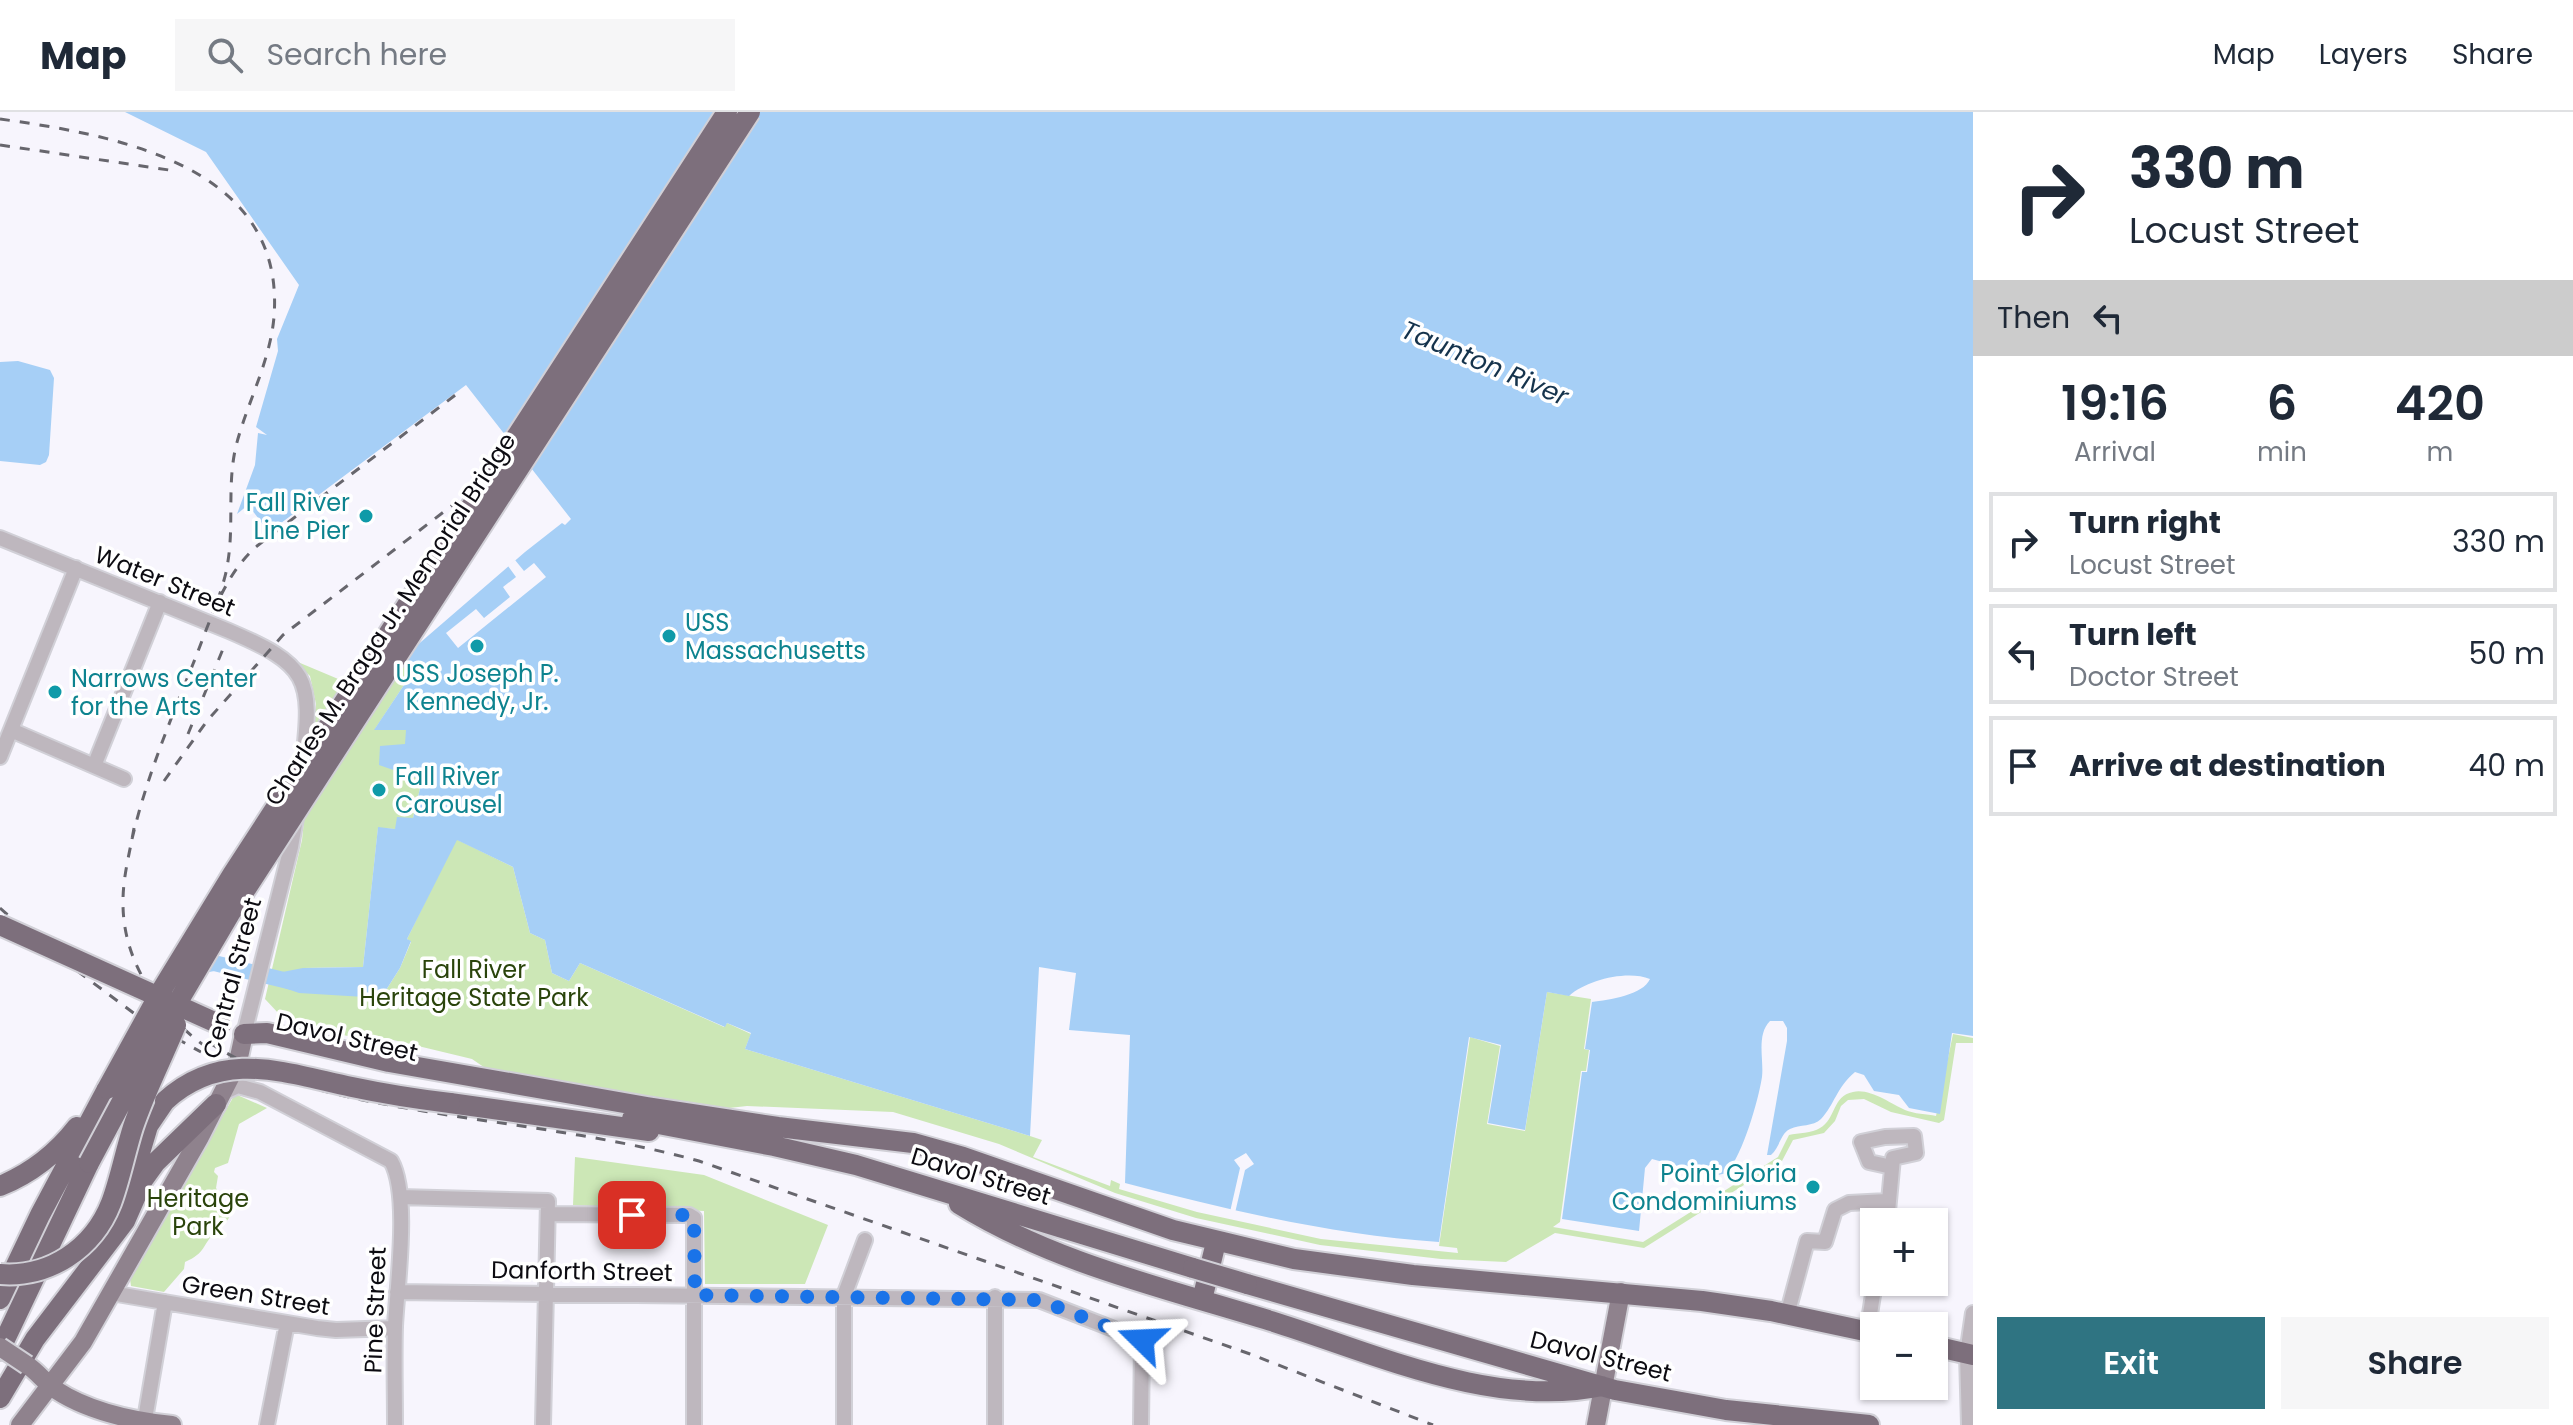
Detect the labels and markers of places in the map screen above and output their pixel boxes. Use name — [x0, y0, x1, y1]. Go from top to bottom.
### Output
place label: Fall River Line Pier — [246, 486, 350, 547]
marker: Fall River Line Pier — [357, 507, 375, 525]
place label: USS Massachusetts — [685, 606, 866, 667]
marker: USS Massachusetts — [660, 627, 678, 645]
marker: USS Joseph P. Kennedy, Jr. — [468, 637, 486, 655]
place label: USS Joseph P. Kennedy, Jr. — [395, 657, 559, 718]
place label: Narrows Center for the Arts — [71, 662, 257, 723]
marker: Narrows Center for the Arts — [46, 683, 64, 701]
place label: Fall River Carousel — [395, 760, 503, 821]
marker: Fall River Carousel — [370, 781, 388, 799]
place label: Point Gloria Condominiums — [1612, 1157, 1797, 1218]
marker: Point Gloria Condominiums — [1804, 1178, 1822, 1196]
pin — [598, 1181, 666, 1249]

